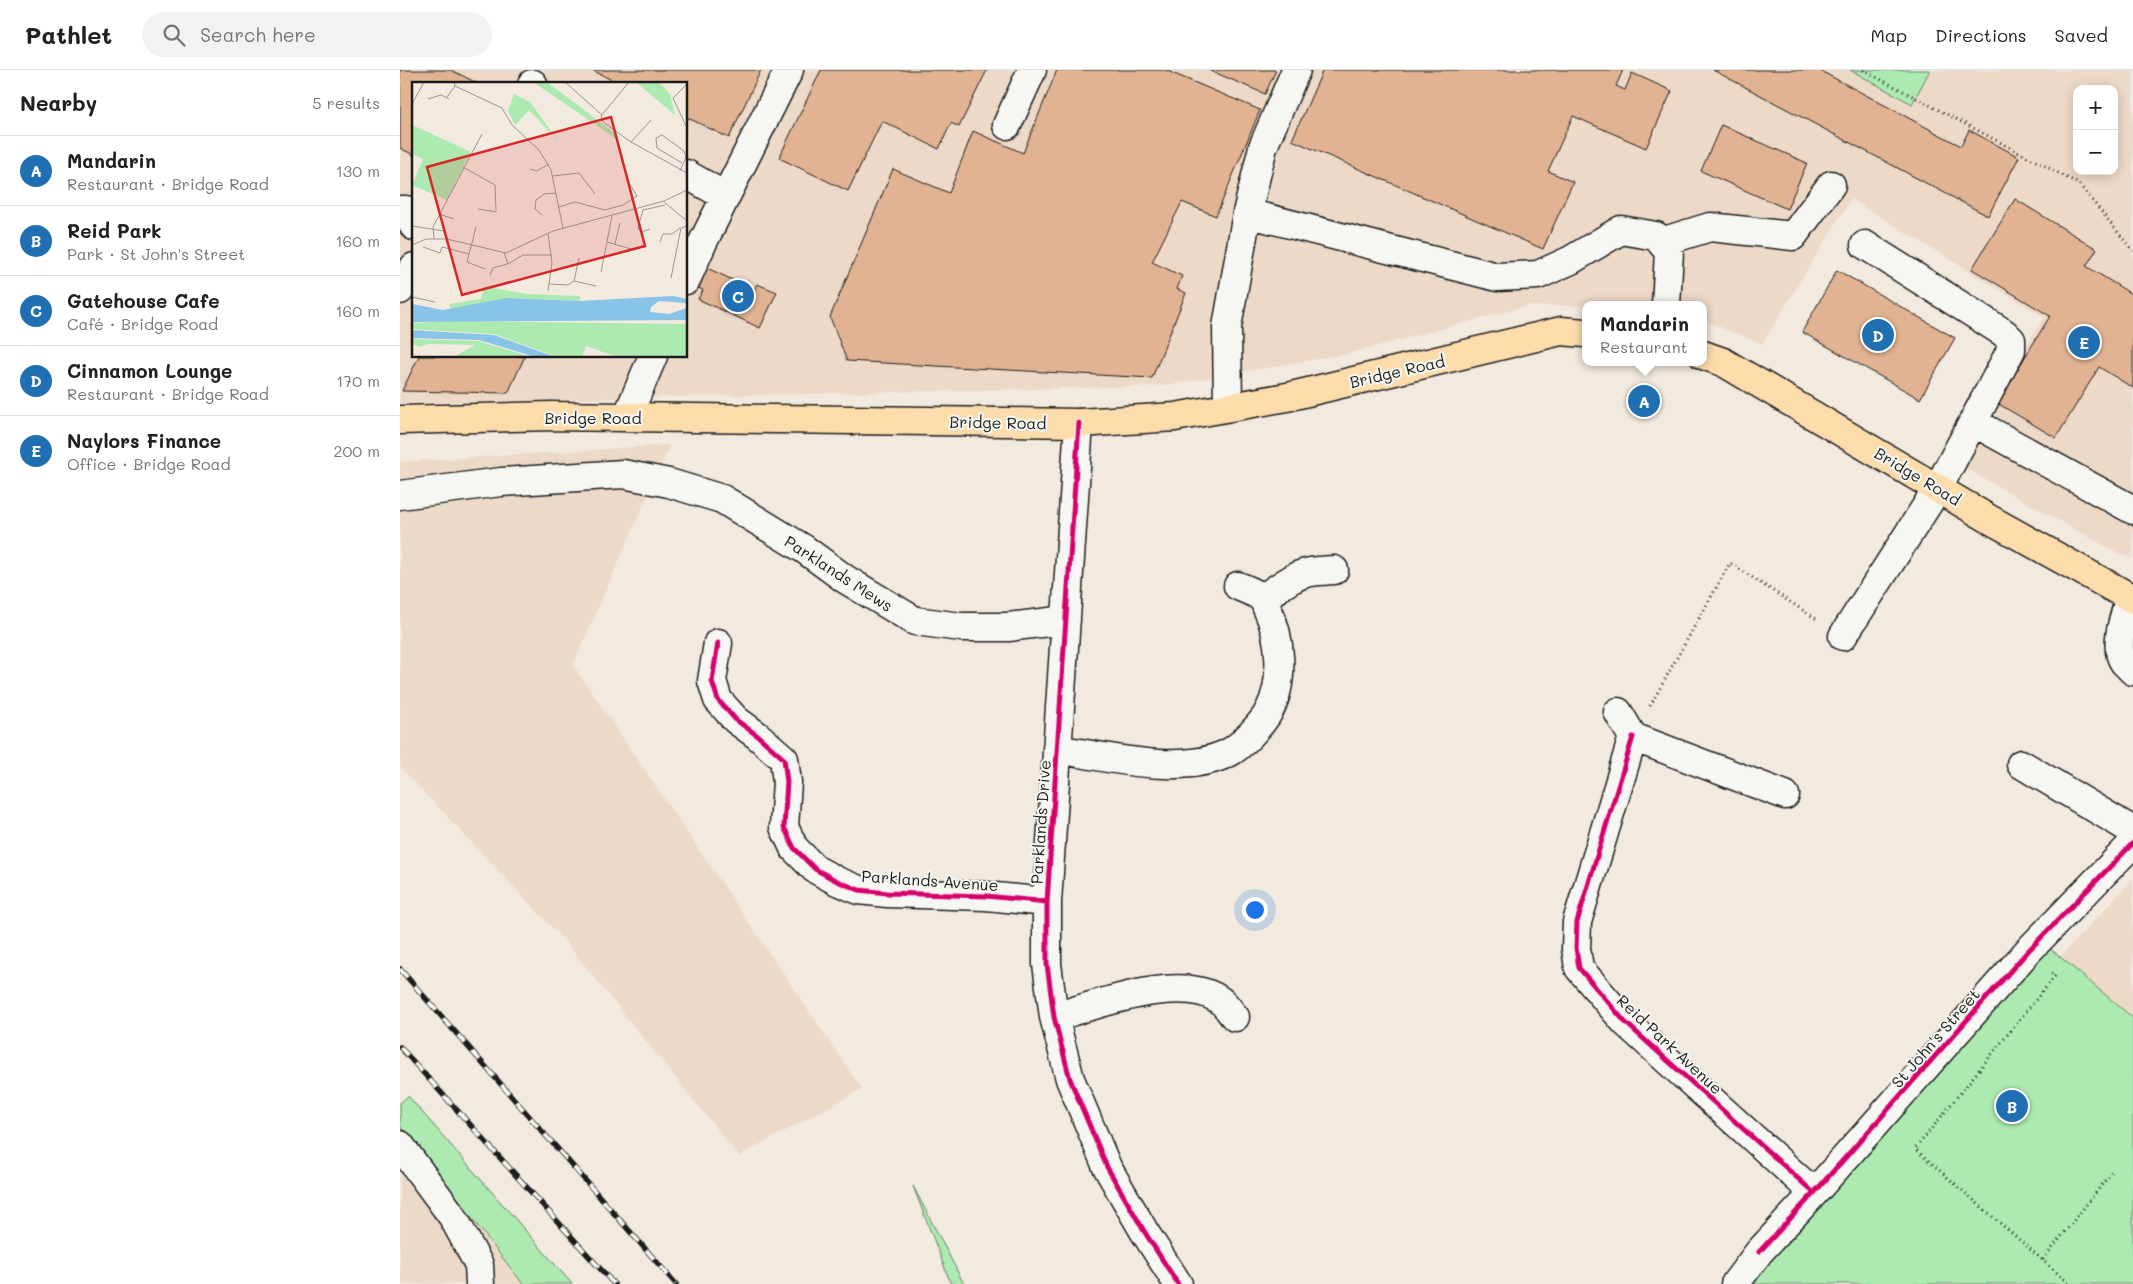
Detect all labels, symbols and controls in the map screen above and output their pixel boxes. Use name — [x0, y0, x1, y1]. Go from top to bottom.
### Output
search box — [142, 12, 492, 57]
text: Pathlet — [25, 19, 112, 50]
icon: search — [160, 21, 188, 49]
text: Search here — [200, 22, 316, 47]
text: Map — [1870, 23, 1907, 47]
text: Directions — [1935, 23, 2027, 47]
text: Saved — [2055, 23, 2108, 47]
inset map — [412, 82, 688, 358]
map controls — [2073, 85, 2118, 175]
button: + — [2073, 85, 2118, 130]
text: Nearby — [20, 89, 97, 116]
text: 5 results — [312, 92, 380, 113]
button: − — [2073, 130, 2118, 175]
text: Mandarin — [67, 148, 156, 173]
text: A — [30, 160, 42, 181]
text: 130 m — [336, 160, 380, 181]
text: Restaurant · Bridge Road — [67, 173, 269, 194]
text: Reid Park — [67, 218, 162, 243]
text: B — [31, 230, 41, 251]
text: 160 m — [335, 230, 380, 251]
text: Park · St John's Street — [67, 243, 245, 264]
pin: C — [722, 277, 754, 315]
text: Gatehouse Cafe — [67, 288, 219, 313]
text: C — [30, 300, 42, 321]
text: 160 m — [335, 300, 380, 321]
popup — [1582, 301, 1707, 366]
text: Mandarin — [1600, 311, 1689, 336]
text: Café · Bridge Road — [67, 313, 218, 334]
pin: D — [1862, 316, 1894, 354]
pin: E — [2068, 323, 2100, 361]
text: Restaurant — [1600, 336, 1688, 357]
street label: Bridge Road — [1347, 350, 1447, 392]
text: Cinnamon Lounge — [67, 358, 232, 383]
text: D — [30, 370, 42, 391]
text: 170 m — [336, 370, 380, 391]
pin: A — [1628, 382, 1660, 420]
text: Restaurant · Bridge Road — [67, 383, 269, 404]
street label: Bridge Road — [544, 407, 642, 428]
street label: Bridge Road — [949, 411, 1047, 433]
text: Naylors Finance — [67, 428, 221, 453]
text: E — [31, 440, 41, 461]
text: 200 m — [333, 440, 380, 461]
street label: Bridge Road — [1871, 442, 1965, 510]
text: Office · Bridge Road — [67, 453, 231, 474]
street label: Parklands Mews — [781, 530, 897, 616]
street label: Parklands Drive — [1025, 759, 1055, 885]
street label: Parklands Avenue — [861, 865, 999, 895]
your location — [1242, 897, 1268, 923]
street label: St John's Street — [1886, 984, 1984, 1092]
street label: Reid Park Avenue — [1613, 990, 1727, 1098]
pin: B — [1996, 1087, 2028, 1125]

